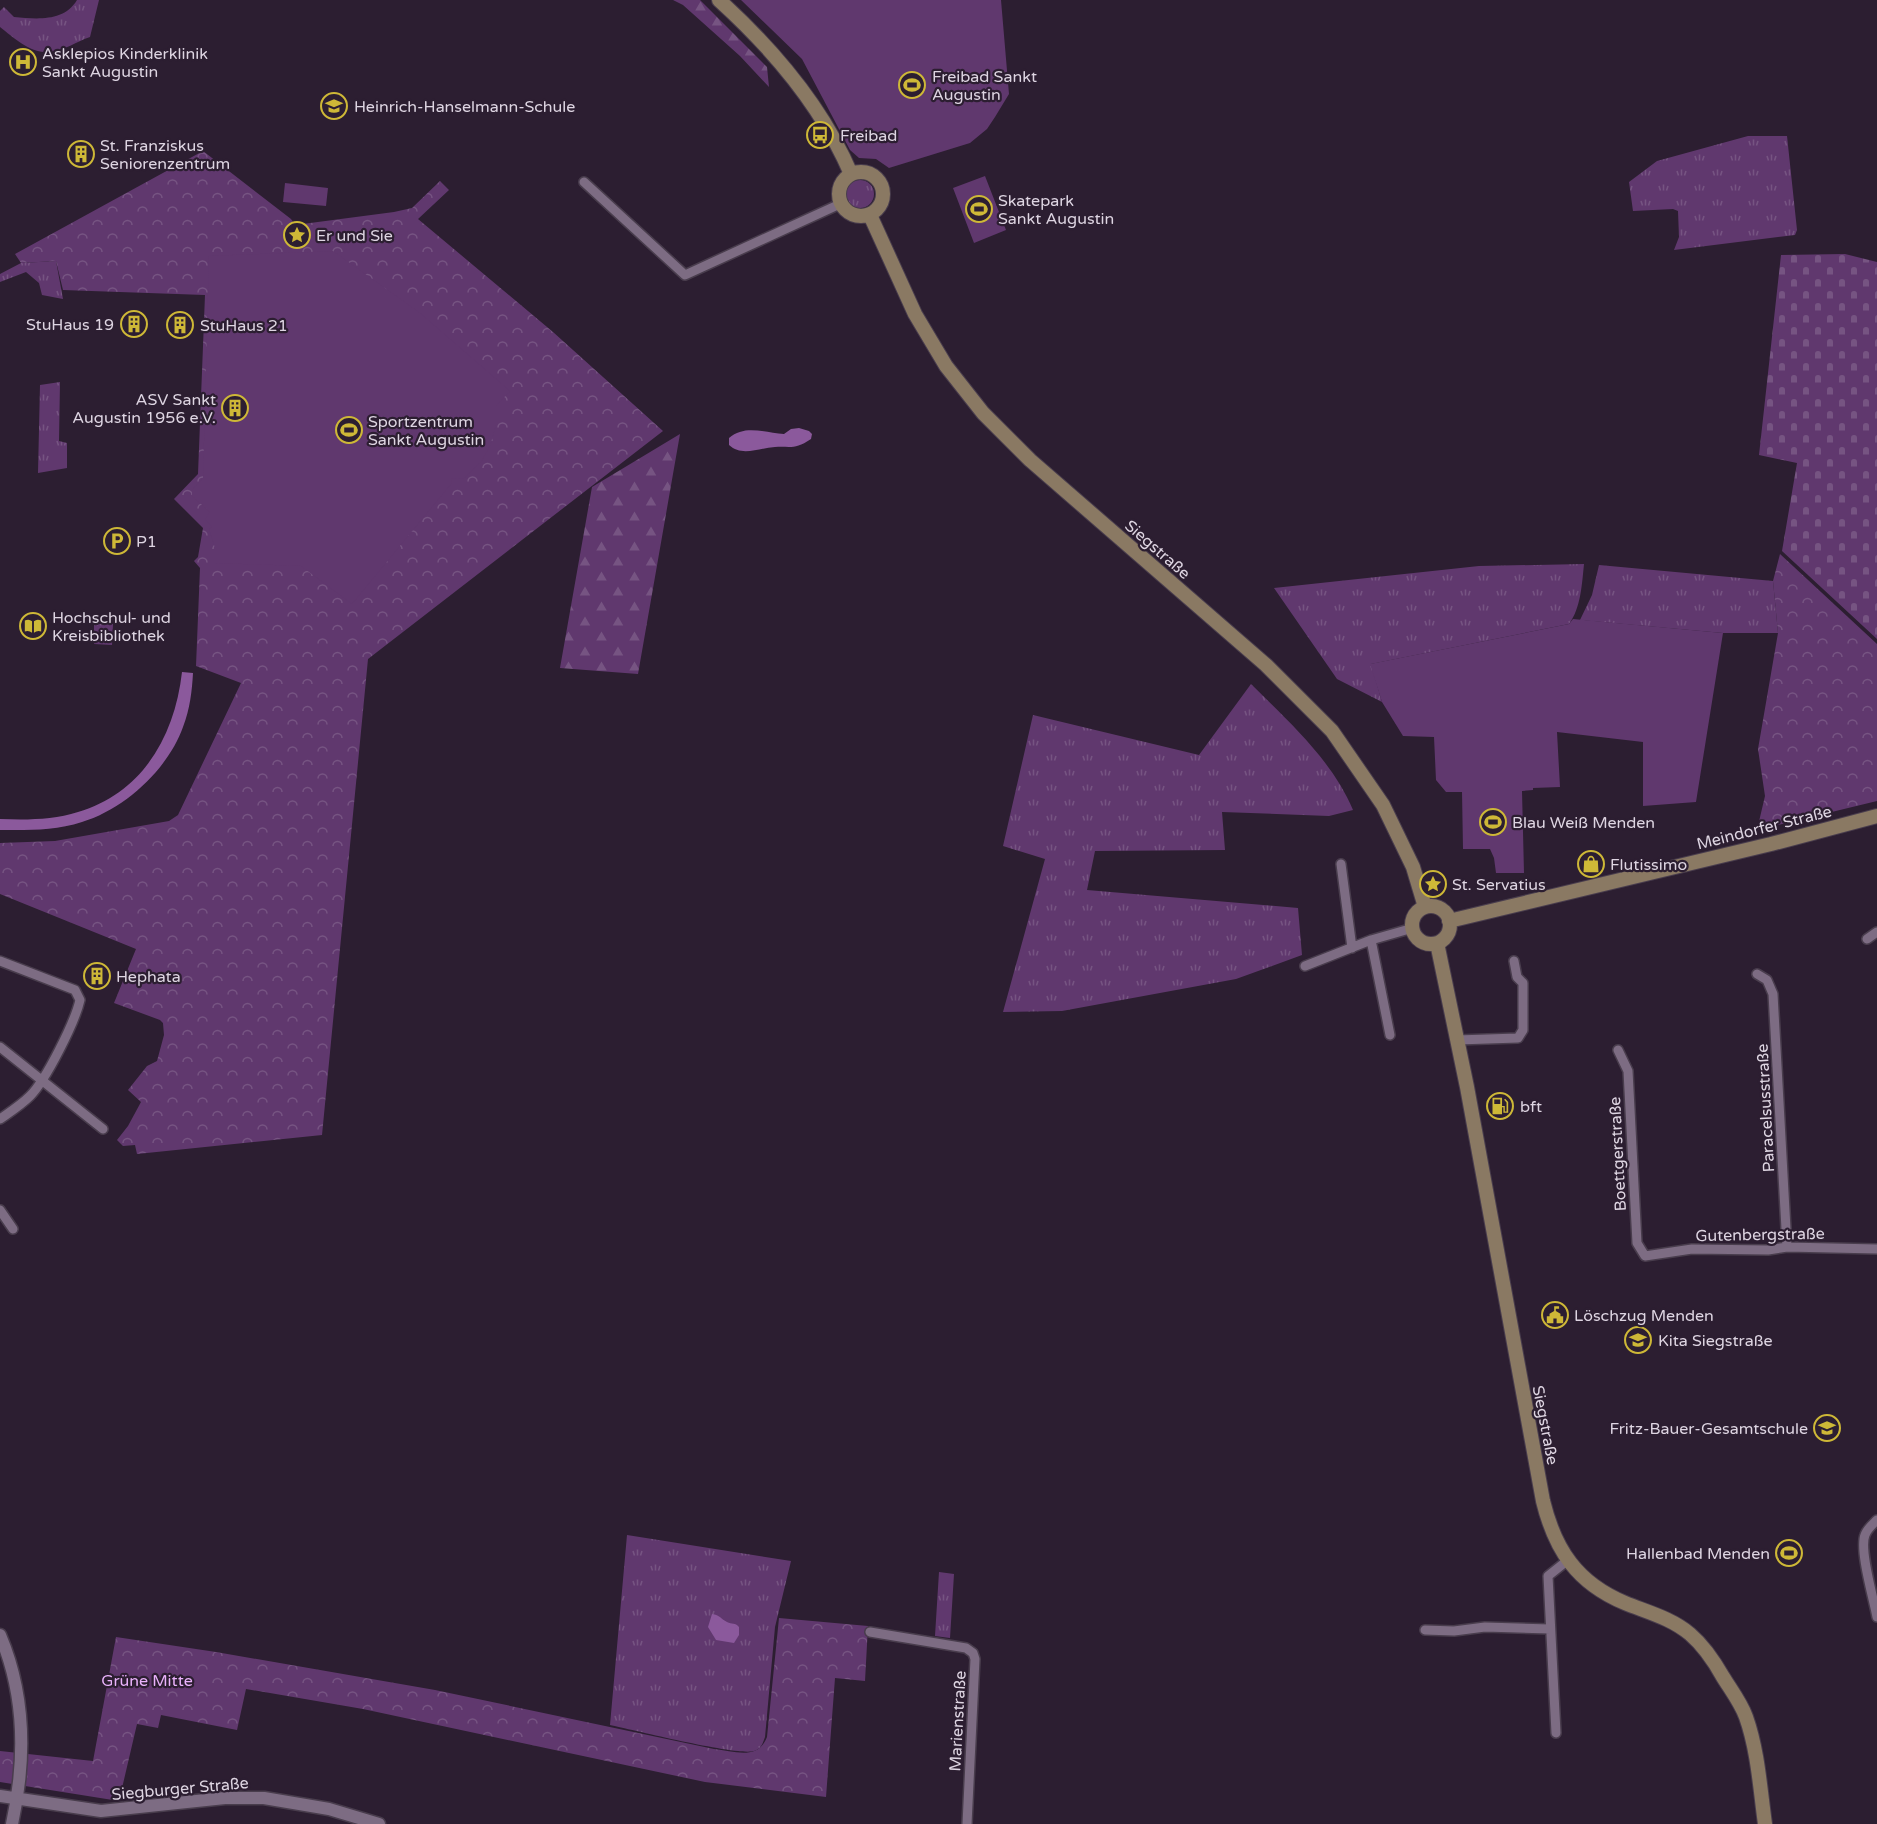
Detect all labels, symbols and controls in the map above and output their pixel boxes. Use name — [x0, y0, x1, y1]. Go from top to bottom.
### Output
place label: Asklepios Kinderklinik Sankt Augustin — [42, 44, 208, 82]
hospital icon: Asklepios Kinderklinik Sankt Augustin — [8, 47, 38, 77]
place label: Freibad Sankt Augustin — [932, 67, 1037, 105]
sports icon: Freibad Sankt Augustin — [897, 70, 927, 100]
school or university icon: Heinrich-Hanselmann-Schule — [319, 91, 349, 121]
place label: Heinrich-Hanselmann-Schule — [354, 97, 575, 117]
bus stop icon: Freibad — [805, 120, 835, 150]
place label: Freibad — [840, 126, 897, 146]
place label: St. Franziskus Seniorenzentrum — [100, 136, 230, 174]
building icon: St. Franziskus Seniorenzentrum — [66, 139, 96, 169]
place label: Skatepark Sankt Augustin — [998, 191, 1114, 229]
sports icon: Skatepark Sankt Augustin — [964, 194, 994, 224]
place icon: Er und Sie — [282, 220, 312, 250]
place label: Er und Sie — [316, 226, 393, 246]
building icon: StuHaus 19 — [119, 309, 149, 339]
building icon: StuHaus 21 — [165, 310, 195, 340]
place label: StuHaus 19 — [26, 315, 114, 335]
place label: StuHaus 21 — [200, 316, 288, 336]
place label: ASV Sankt Augustin 1956 e.V. — [72, 390, 216, 428]
building icon: ASV Sankt Augustin 1956 e.V. — [220, 393, 250, 423]
place label: Sportzentrum Sankt Augustin — [368, 412, 484, 450]
sports icon: Sportzentrum Sankt Augustin — [334, 415, 364, 445]
street label: Siegstraße — [1120, 516, 1194, 584]
parking icon: P1 — [102, 526, 132, 556]
place label: P1 — [136, 532, 157, 552]
place label: Hochschul- und Kreisbibliothek — [52, 608, 171, 646]
library icon: Hochschul- und Kreisbibliothek — [18, 611, 48, 641]
street label: Meindorfer Straße — [1695, 802, 1834, 854]
sports icon: Blau Weiß Menden — [1478, 807, 1508, 837]
place label: Blau Weiß Menden — [1512, 813, 1655, 833]
shop icon: Flutissimo — [1576, 849, 1606, 879]
place label: Flutissimo — [1610, 855, 1687, 875]
place icon: St. Servatius — [1418, 869, 1448, 899]
place label: St. Servatius — [1452, 875, 1546, 895]
building icon: Hephata — [82, 961, 112, 991]
place label: Hephata — [116, 967, 181, 987]
street label: Paracelsusstraße — [1753, 1043, 1779, 1173]
fuel station icon: bft — [1485, 1091, 1515, 1121]
street label: Boettgerstraße — [1605, 1096, 1631, 1212]
place label: bft — [1520, 1097, 1542, 1117]
street label: Gutenbergstraße — [1695, 1224, 1825, 1246]
public building icon: Löschzug Menden — [1540, 1300, 1570, 1330]
place label: Löschzug Menden — [1574, 1306, 1714, 1326]
school or university icon: Kita Siegstraße — [1623, 1325, 1653, 1355]
place label: Kita Siegstraße — [1658, 1331, 1772, 1351]
street label: Siegstraße — [1528, 1384, 1563, 1467]
school or university icon: Fritz-Bauer-Gesamtschule — [1812, 1413, 1842, 1443]
place label: Fritz-Bauer-Gesamtschule — [1609, 1419, 1808, 1439]
sports icon: Hallenbad Menden — [1774, 1538, 1804, 1568]
place label: Hallenbad Menden — [1626, 1544, 1770, 1564]
street label: Marienstraße — [945, 1670, 971, 1772]
park label: Grüne Mitte — [101, 1671, 193, 1691]
street label: Siegburger Straße — [111, 1773, 249, 1805]

